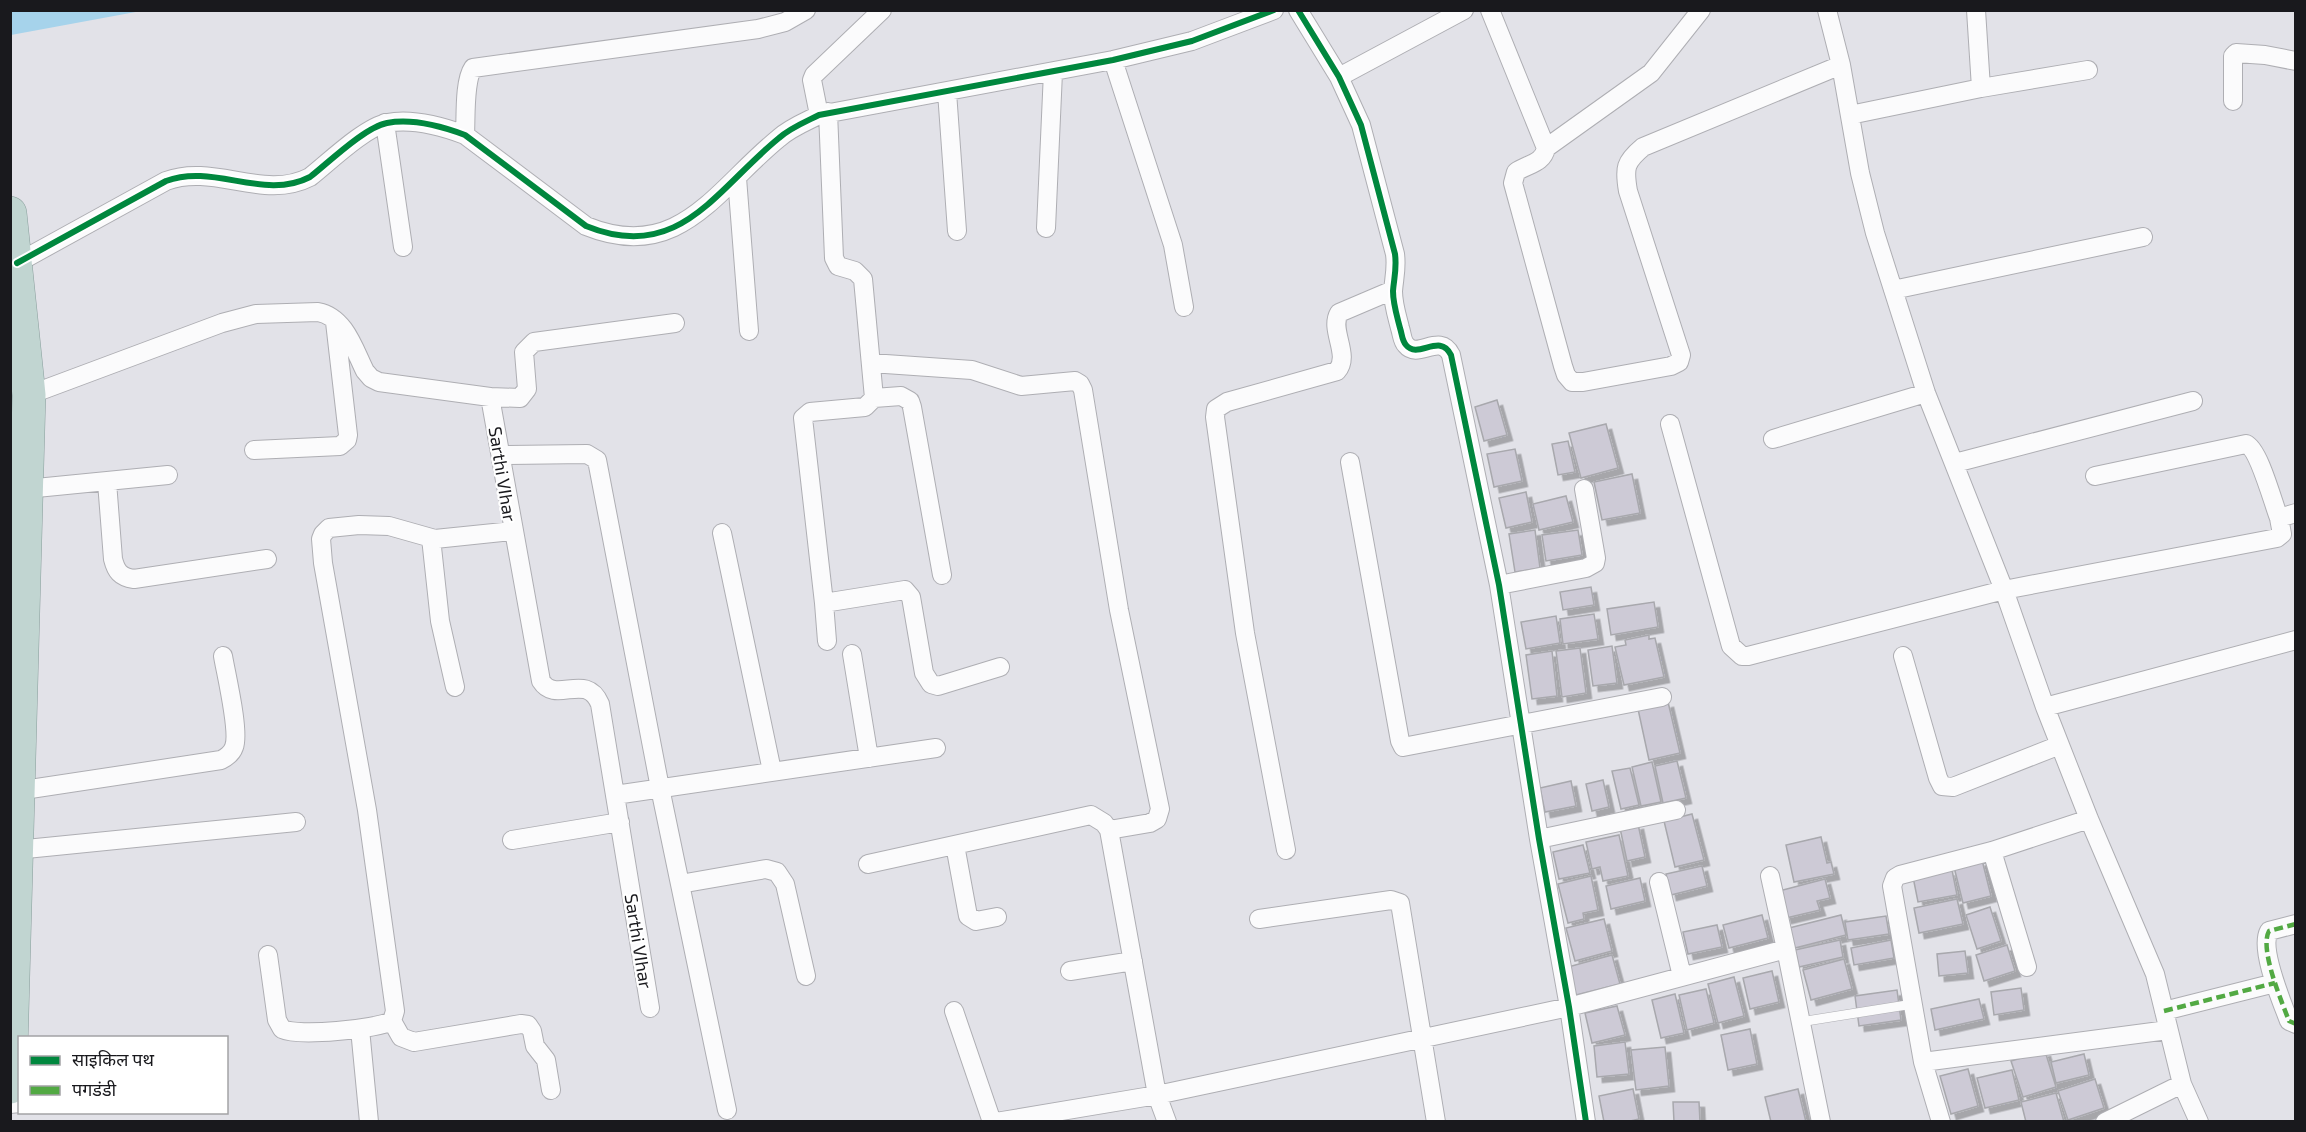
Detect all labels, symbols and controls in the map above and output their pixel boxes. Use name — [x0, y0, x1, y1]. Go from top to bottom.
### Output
street label: Sarthi VIhar — [485, 425, 521, 523]
street label: Sarthi VIhar — [621, 892, 657, 990]
legend — [18, 1036, 228, 1114]
text: साइकिल पथ — [72, 1048, 155, 1070]
text: पगडंडी — [72, 1078, 117, 1100]

